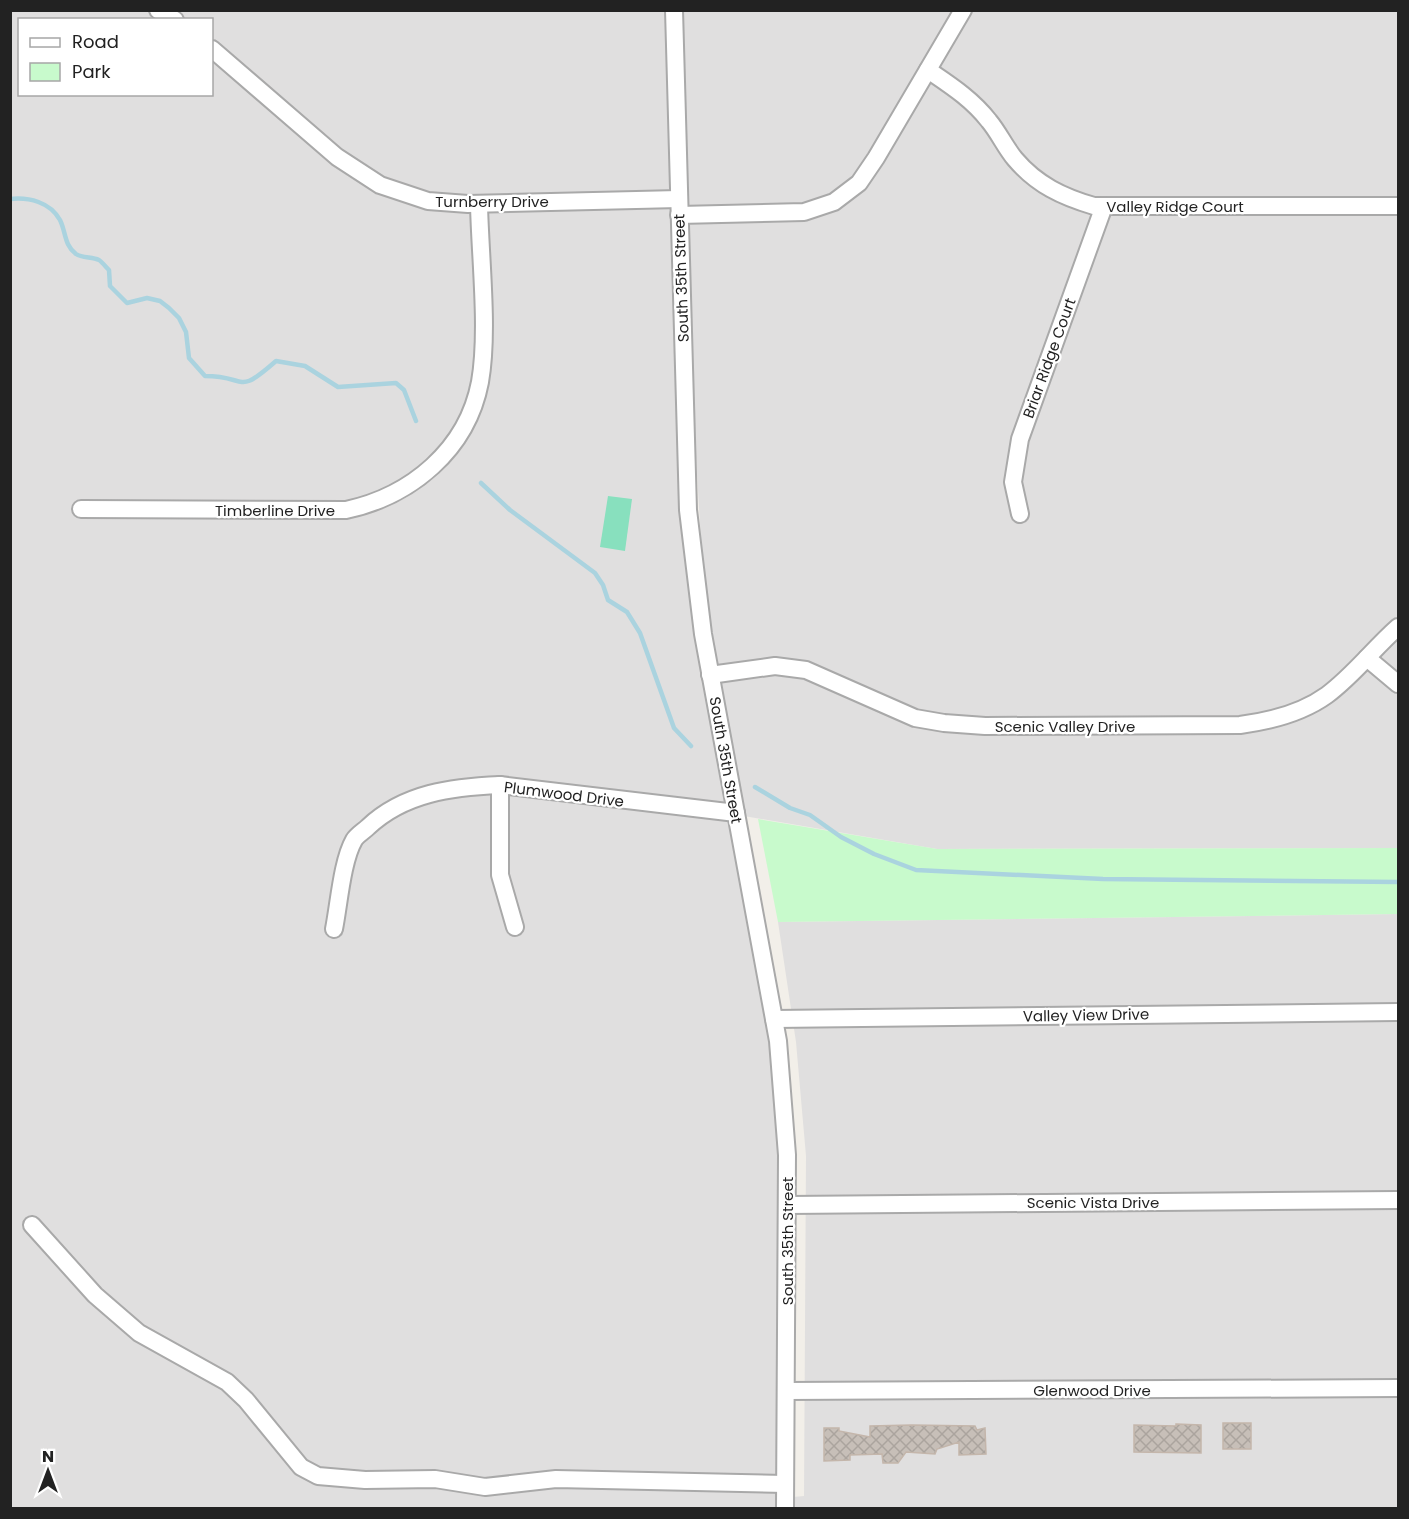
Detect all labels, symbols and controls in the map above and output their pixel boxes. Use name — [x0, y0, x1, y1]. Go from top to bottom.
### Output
legend — [18, 18, 213, 96]
text: Road — [72, 29, 119, 54]
text: Park — [72, 59, 111, 84]
street label: Turnberry Drive — [435, 191, 549, 212]
street label: Valley Ridge Court — [1106, 196, 1244, 217]
street label: South 35th Street — [668, 214, 694, 342]
street label: Briar Ridge Court — [1018, 295, 1080, 421]
street label: Timberline Drive — [215, 500, 335, 521]
street label: South 35th Street — [705, 695, 747, 825]
street label: Scenic Valley Drive — [995, 716, 1135, 737]
street label: Plumwood Drive — [503, 776, 625, 812]
street label: Valley View Drive — [1023, 1003, 1149, 1027]
street label: South 35th Street — [777, 1177, 798, 1305]
street label: Scenic Vista Drive — [1027, 1192, 1159, 1213]
street label: Glenwood Drive — [1033, 1380, 1151, 1401]
north arrow — [18, 1441, 78, 1501]
text: N — [42, 1445, 54, 1468]

